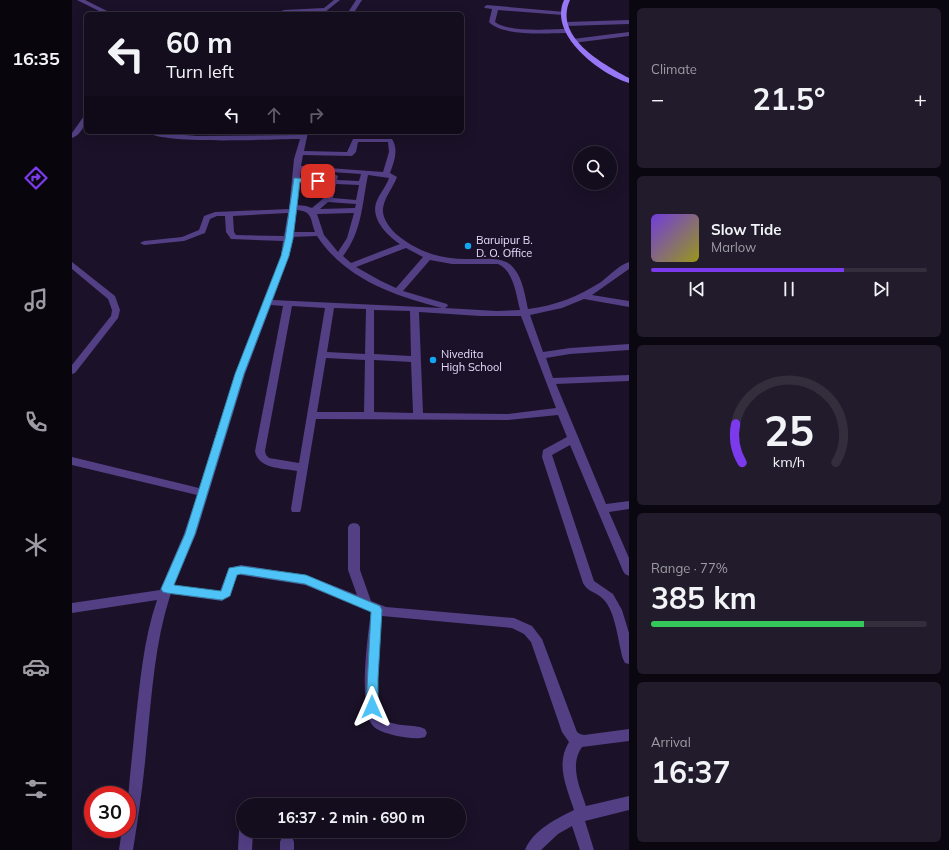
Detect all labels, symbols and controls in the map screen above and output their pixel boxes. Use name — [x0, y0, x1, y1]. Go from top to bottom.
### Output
text: 60 m — [166, 25, 232, 60]
icon: left — [100, 28, 152, 80]
text: 16:35 — [12, 47, 60, 70]
text: Turn left — [166, 60, 234, 83]
text: Climate — [651, 61, 697, 77]
text: 21.5° — [753, 80, 825, 118]
text: − — [651, 85, 664, 113]
text: + — [914, 85, 927, 113]
icon: left — [221, 104, 243, 126]
icon: ahead — [263, 104, 285, 126]
icon: right — [305, 104, 327, 126]
map controls — [573, 146, 617, 190]
button: search — [573, 146, 617, 190]
icon: directions — [22, 164, 50, 192]
pin — [301, 164, 335, 198]
icon: arrive — [307, 170, 329, 192]
text: Slow Tide — [711, 220, 781, 239]
place label: Baruipur B. D. O. Office — [476, 233, 533, 260]
text: Marlow — [711, 239, 756, 255]
marker: Baruipur B. D. O. Office — [463, 241, 473, 251]
icon: previous — [686, 278, 708, 300]
icon: pause — [778, 278, 800, 300]
icon: next — [870, 278, 892, 300]
icon: music — [22, 286, 50, 314]
place label: Nivedita High School — [441, 347, 502, 374]
marker: Nivedita High School — [428, 355, 438, 365]
text: 25 — [764, 404, 814, 456]
icon: phone — [22, 408, 50, 436]
text: km/h — [773, 453, 805, 471]
icon: climate — [22, 531, 50, 559]
text: Range · 77% — [651, 560, 728, 576]
text: 385 km — [651, 579, 757, 617]
icon: car — [22, 653, 50, 681]
position arrow — [351, 686, 393, 728]
text: Arrival — [651, 734, 691, 750]
text: 16:37 — [651, 753, 730, 791]
icon: filters — [22, 775, 50, 803]
speed limit sign: 30 — [84, 786, 136, 838]
text: 16:37 · 2 min · 690 m — [277, 808, 425, 827]

